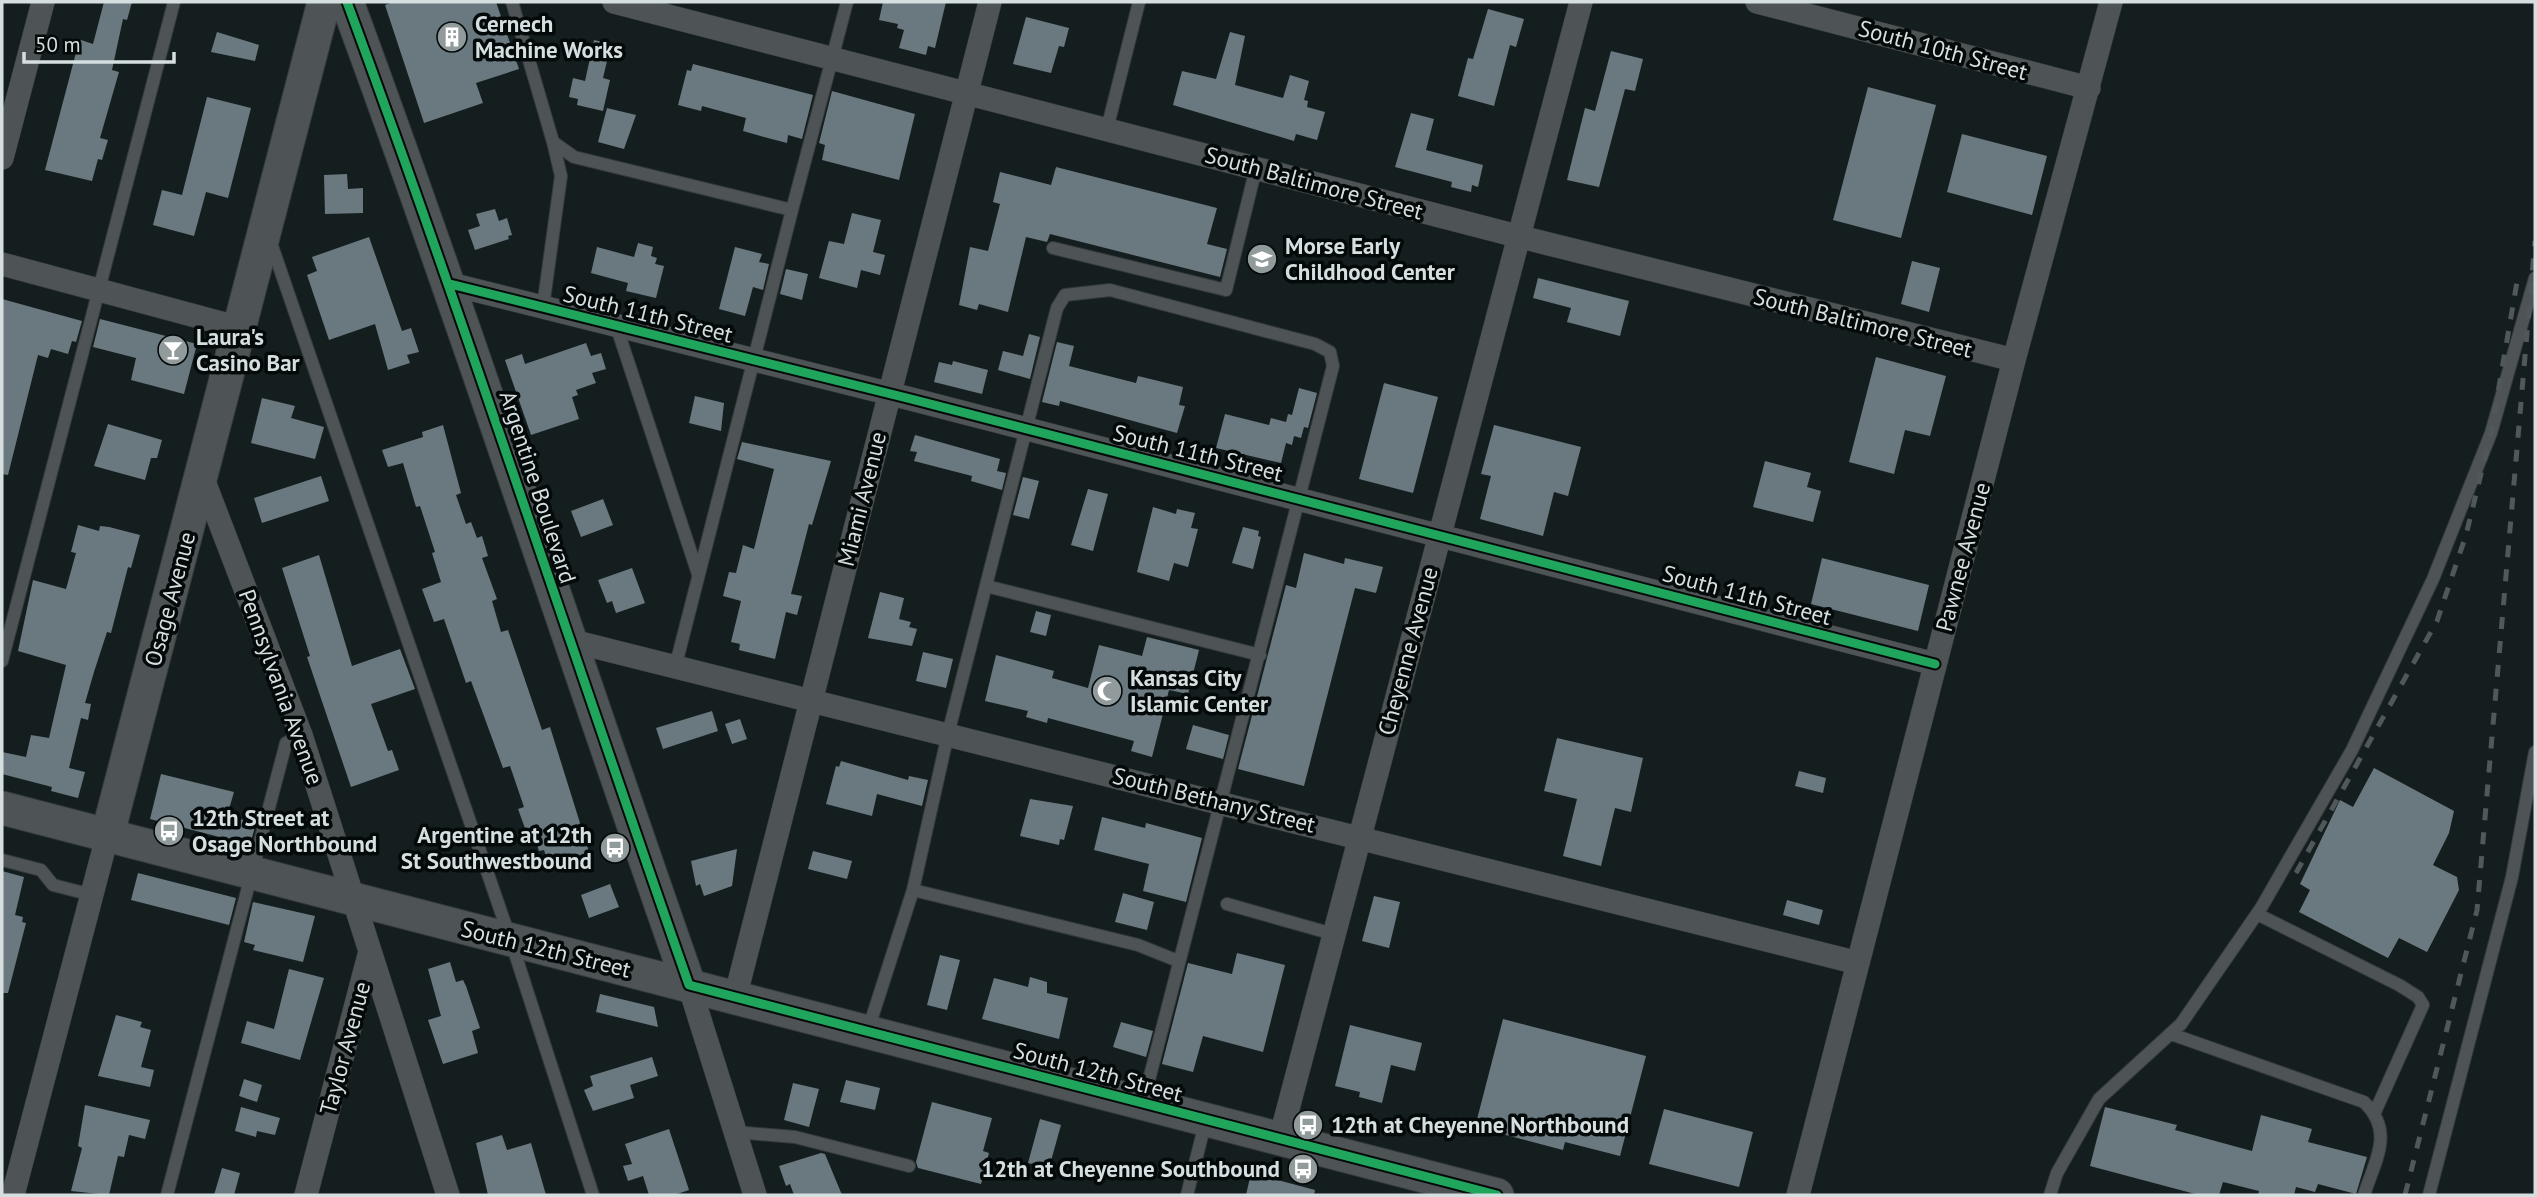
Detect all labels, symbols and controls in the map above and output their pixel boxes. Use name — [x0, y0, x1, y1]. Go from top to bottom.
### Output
place label: Cernech Machine Works — [475, 9, 623, 64]
street label: South 10th Street — [1855, 13, 2031, 86]
building icon: Cernech Machine Works — [435, 20, 469, 54]
scale bar — [24, 21, 175, 65]
text: 50 m — [35, 31, 81, 58]
street label: South Baltimore Street — [1202, 139, 1426, 226]
place label: Morse Early Childhood Center — [1285, 231, 1456, 286]
school or university icon: Morse Early Childhood Center — [1245, 242, 1279, 276]
street label: South 11th Street — [560, 278, 736, 349]
street label: South Baltimore Street — [1751, 281, 1976, 364]
place label: Laura's Casino Bar — [196, 322, 301, 377]
bar icon: Laura's Casino Bar — [156, 333, 190, 367]
street label: Argentine Boulevard — [494, 387, 583, 587]
street label: South 11th Street — [1110, 417, 1286, 488]
street label: Miami Avenue — [831, 428, 892, 569]
street label: Pawnee Avenue — [1929, 479, 1996, 635]
street label: Osage Avenue — [138, 528, 201, 669]
street label: South 11th Street — [1659, 558, 1835, 631]
street label: Cheyenne Avenue — [1371, 564, 1444, 738]
street label: Pennsylvania Avenue — [233, 585, 330, 789]
place label: Kansas City Islamic Center — [1130, 663, 1269, 718]
mosque icon: Kansas City Islamic Center — [1090, 674, 1124, 708]
street label: South Bethany Street — [1110, 760, 1319, 839]
place label: 12th Street at Osage Northbound — [192, 803, 377, 858]
bus stop icon: 12th Street at Osage Northbound — [152, 814, 186, 848]
place label: Argentine at 12th St Southwestbound — [401, 820, 592, 875]
bus stop icon: Argentine at 12th St Southwestbound — [598, 831, 632, 865]
street label: South 12th Street — [458, 913, 634, 984]
street label: Taylor Avenue — [313, 978, 376, 1118]
street label: South 12th Street — [1010, 1035, 1186, 1108]
bus stop icon: 12th at Cheyenne Northbound — [1291, 1108, 1325, 1142]
place label: 12th at Cheyenne Northbound — [1331, 1110, 1629, 1139]
bus stop icon: 12th at Cheyenne Southbound — [1286, 1152, 1320, 1186]
place label: 12th at Cheyenne Southbound — [981, 1154, 1280, 1183]

